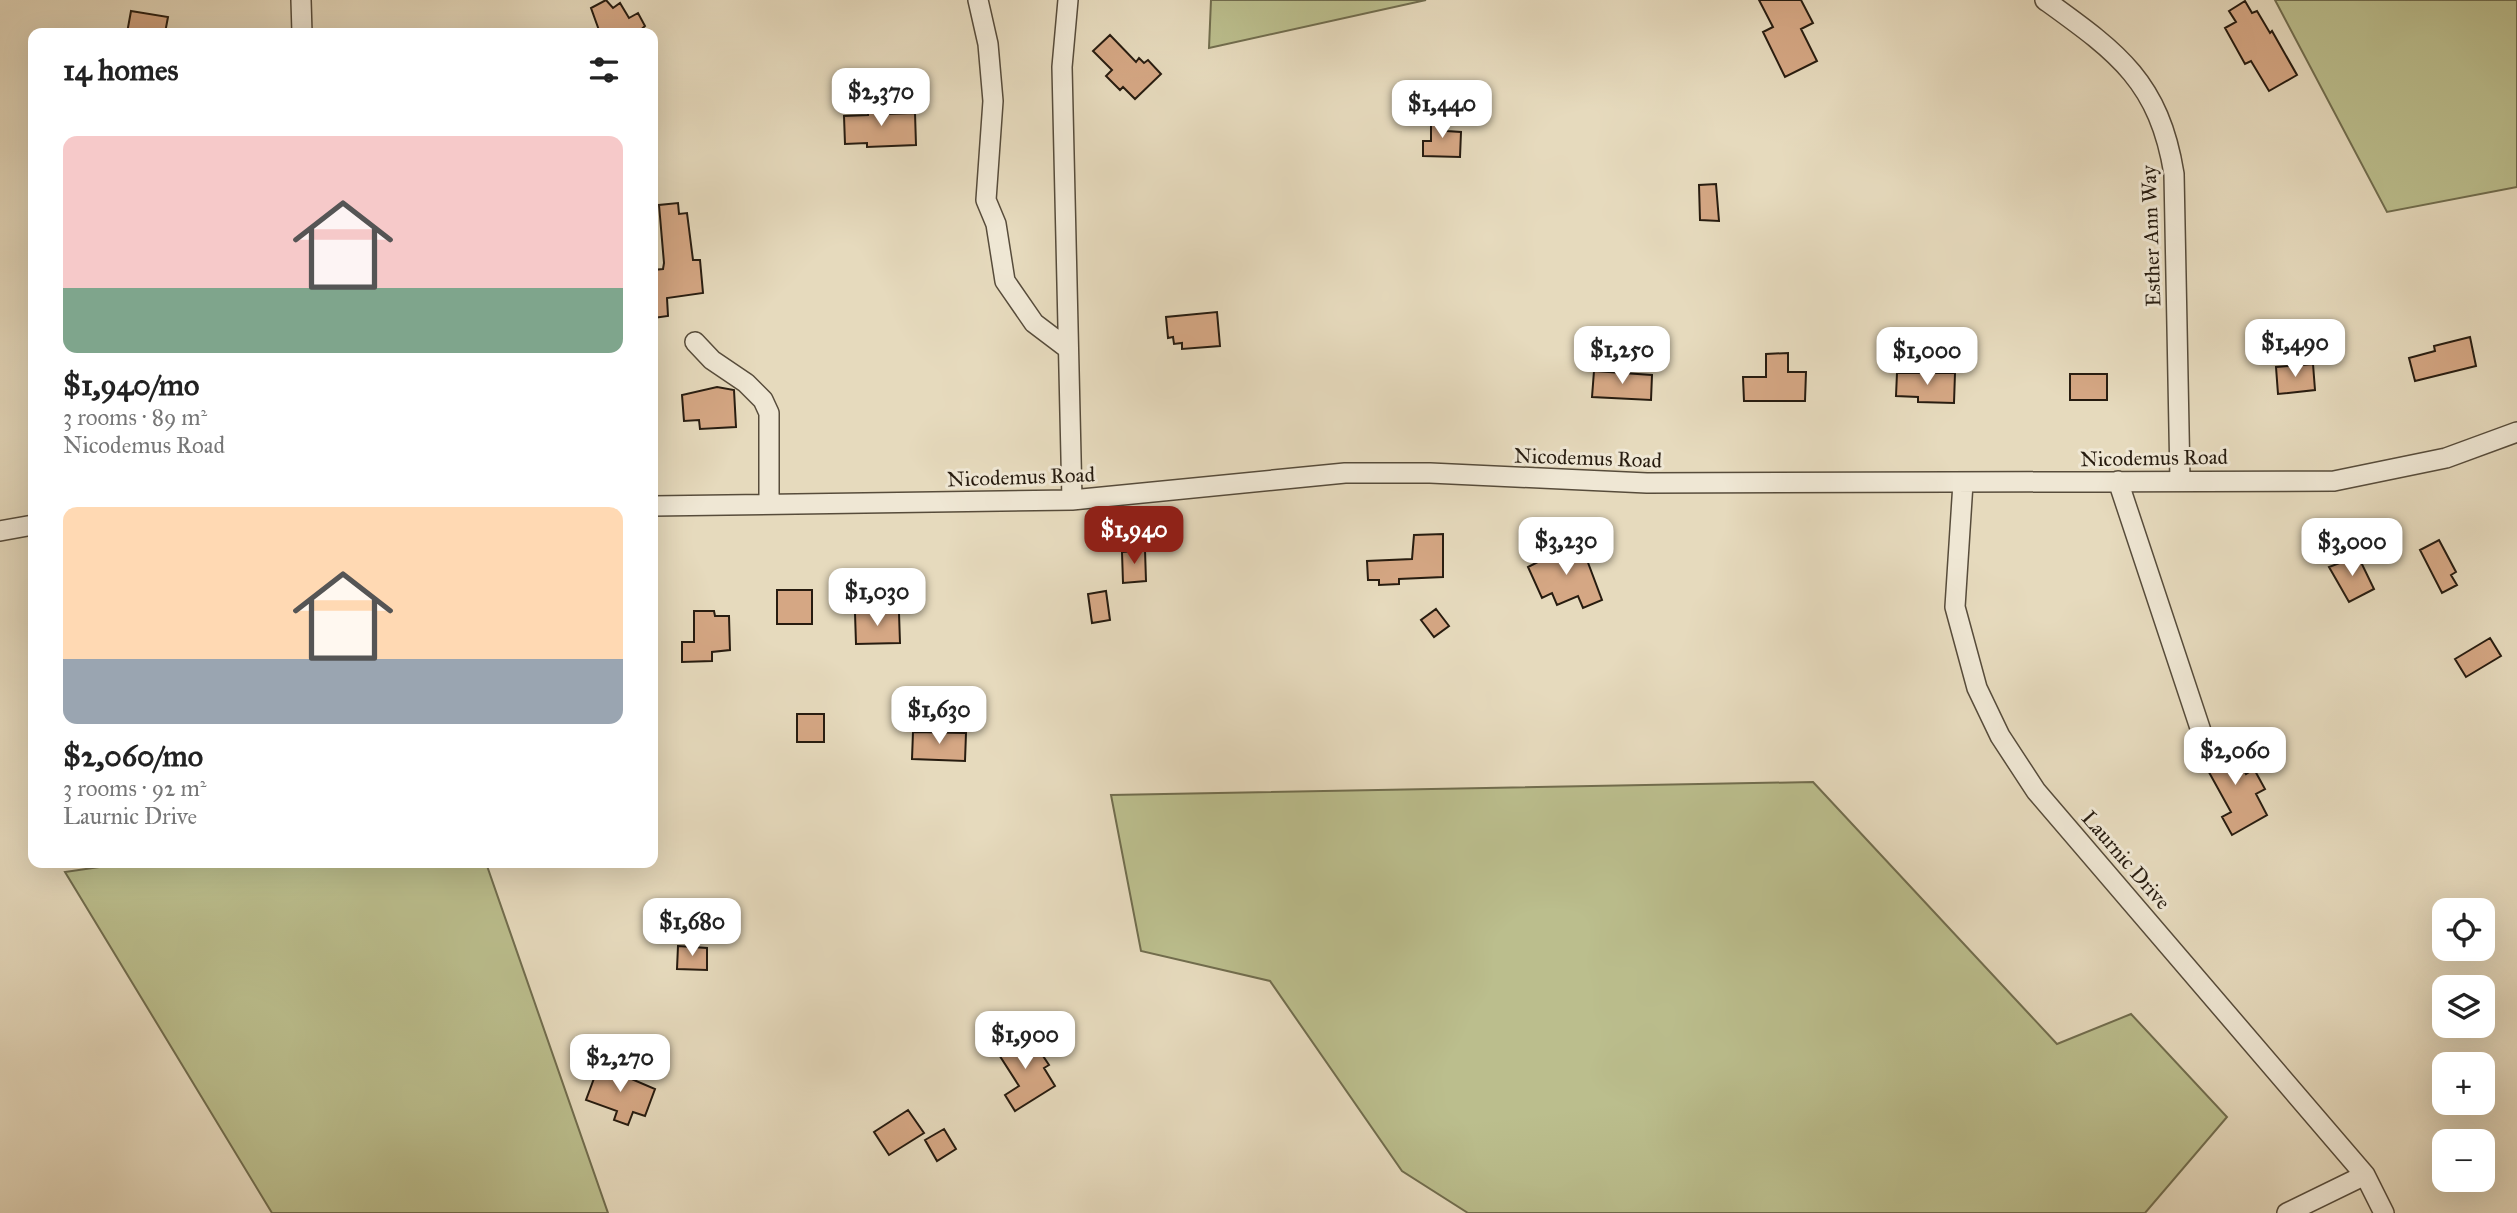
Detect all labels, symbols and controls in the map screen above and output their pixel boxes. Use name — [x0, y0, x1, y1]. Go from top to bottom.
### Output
icon: filters — [585, 51, 623, 89]
text: 14 homes — [63, 52, 178, 88]
pin: $2,370 — [824, 68, 938, 128]
text: $2,370 — [848, 77, 914, 105]
pin: $1,440 — [1385, 80, 1499, 140]
text: $1,440 — [1408, 89, 1476, 117]
street label: Esther Ann Way — [2135, 164, 2166, 307]
icon: home — [280, 182, 406, 308]
pin: $1,490 — [2238, 320, 2352, 379]
pin: $1,250 — [1565, 326, 1679, 386]
pin: $1,000 — [1870, 328, 1984, 387]
text: $1,490 — [2261, 328, 2329, 356]
text: $1,250 — [1590, 335, 1654, 363]
text: $1,000 — [1893, 336, 1962, 364]
text: $1,940/mo — [63, 367, 199, 403]
text: 3 rooms · 89 m² — [63, 403, 207, 431]
text: Nicodemus Road — [63, 431, 225, 459]
street label: Nicodemus Road — [1514, 442, 1663, 474]
street label: Nicodemus Road — [2080, 444, 2229, 472]
street label: Nicodemus Road — [947, 461, 1096, 493]
pin: $1,940 — [1077, 506, 1191, 566]
text: $1,940 — [1100, 515, 1168, 543]
pin: $3,230 — [1509, 518, 1623, 577]
pin: $3,000 — [2295, 518, 2409, 578]
text: $3,230 — [1535, 526, 1597, 554]
text: $3,000 — [2317, 527, 2387, 555]
icon: home — [280, 553, 406, 679]
pin: $1,030 — [820, 568, 934, 628]
text: $1,030 — [845, 577, 909, 605]
pin: $1,630 — [882, 686, 996, 746]
text: $1,630 — [907, 695, 971, 723]
pin: $2,060 — [2178, 728, 2292, 787]
text: $2,060 — [2200, 736, 2270, 764]
text: $2,060/mo — [63, 738, 203, 774]
text: 3 rooms · 92 m² — [63, 774, 206, 802]
text: Laurnic Drive — [63, 802, 197, 830]
street label: Laurnic Drive — [2076, 805, 2176, 915]
pin: $1,680 — [635, 898, 749, 958]
map controls — [2432, 898, 2495, 1192]
button: locate — [2432, 898, 2495, 961]
text: $1,680 — [659, 907, 725, 935]
button: layers — [2432, 975, 2495, 1038]
pin: $1,900 — [968, 1012, 1082, 1071]
text: $1,900 — [991, 1020, 1059, 1048]
pin: $2,270 — [563, 1034, 677, 1094]
text: $2,270 — [586, 1043, 654, 1071]
button: + — [2432, 1052, 2495, 1115]
button: − — [2432, 1129, 2495, 1192]

